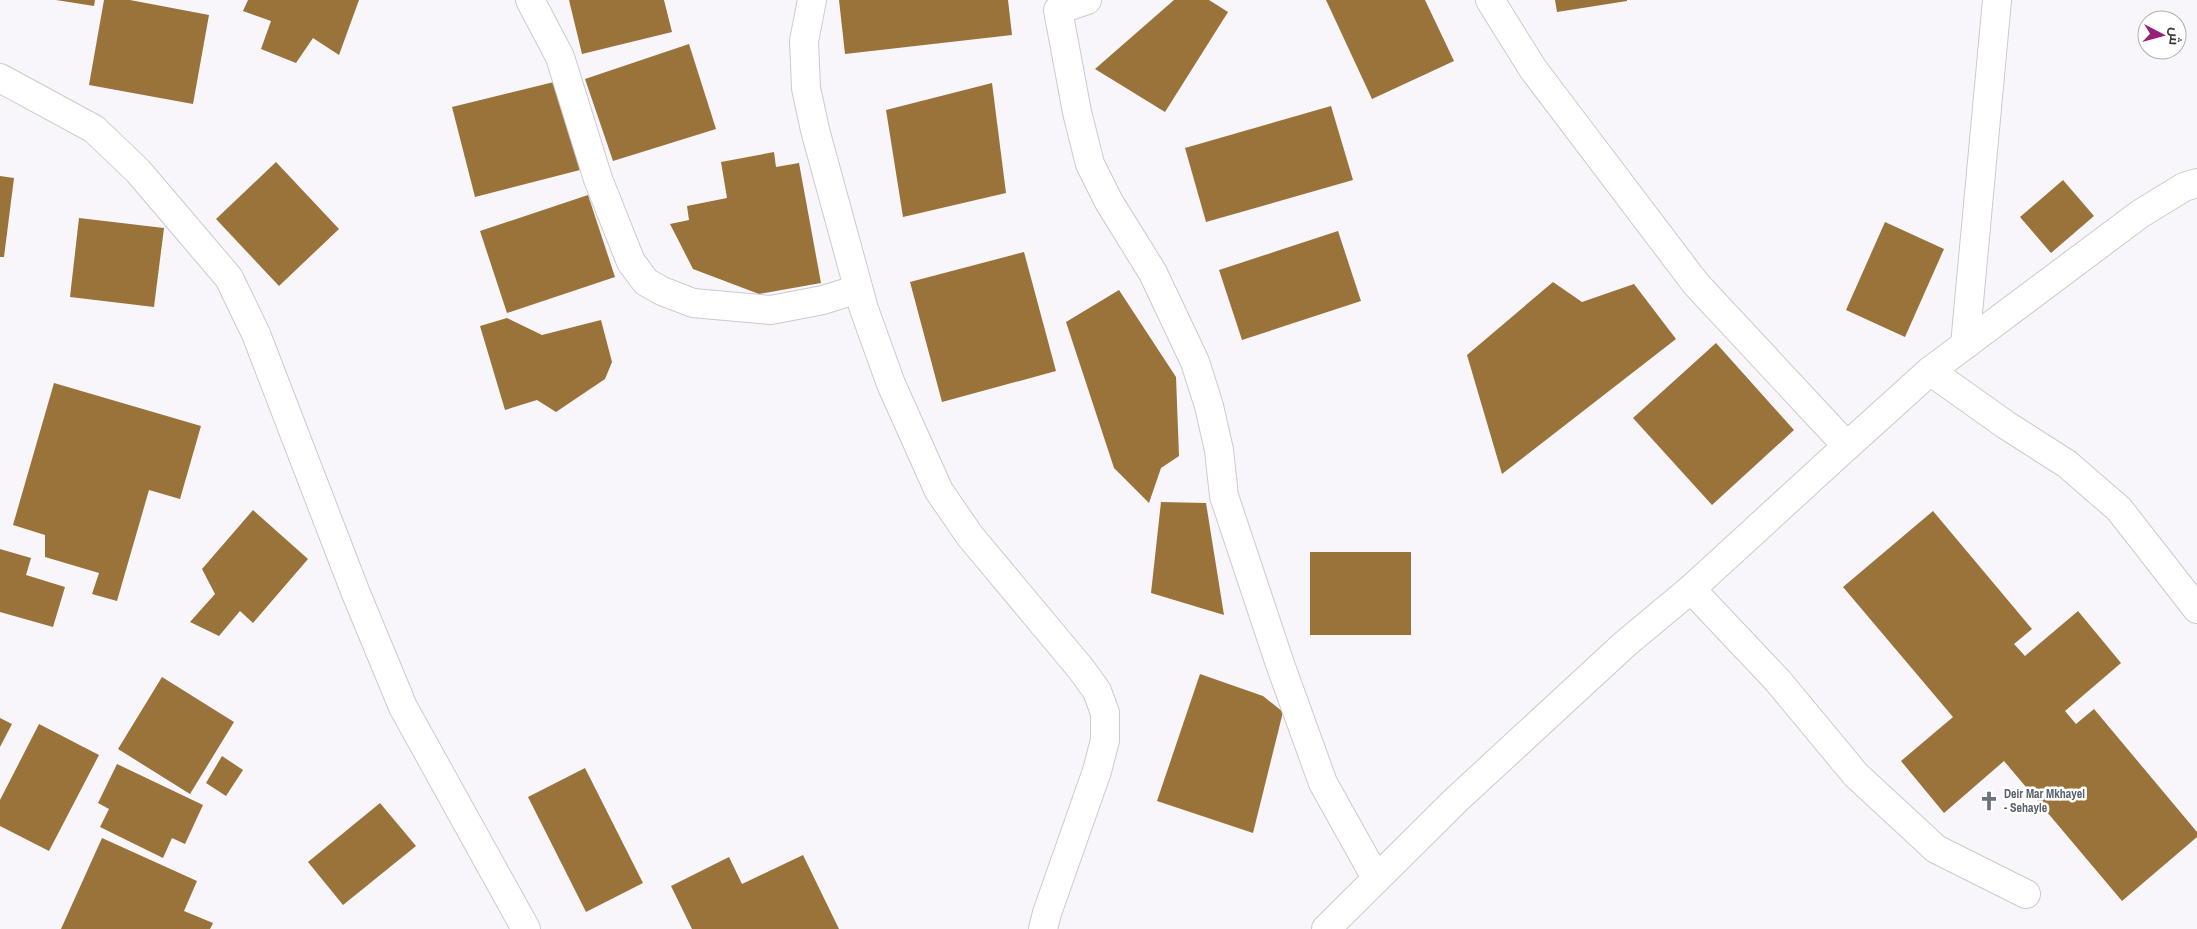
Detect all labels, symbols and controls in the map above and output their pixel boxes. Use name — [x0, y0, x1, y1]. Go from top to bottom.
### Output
north arrow — [2137, 10, 2187, 60]
text: ش — [2165, 26, 2185, 46]
place label: Deir Mar Mkhayel - Sehayle — [2004, 786, 2085, 816]
church icon: Deir Mar Mkhayel - Sehayle — [1978, 790, 2000, 812]

